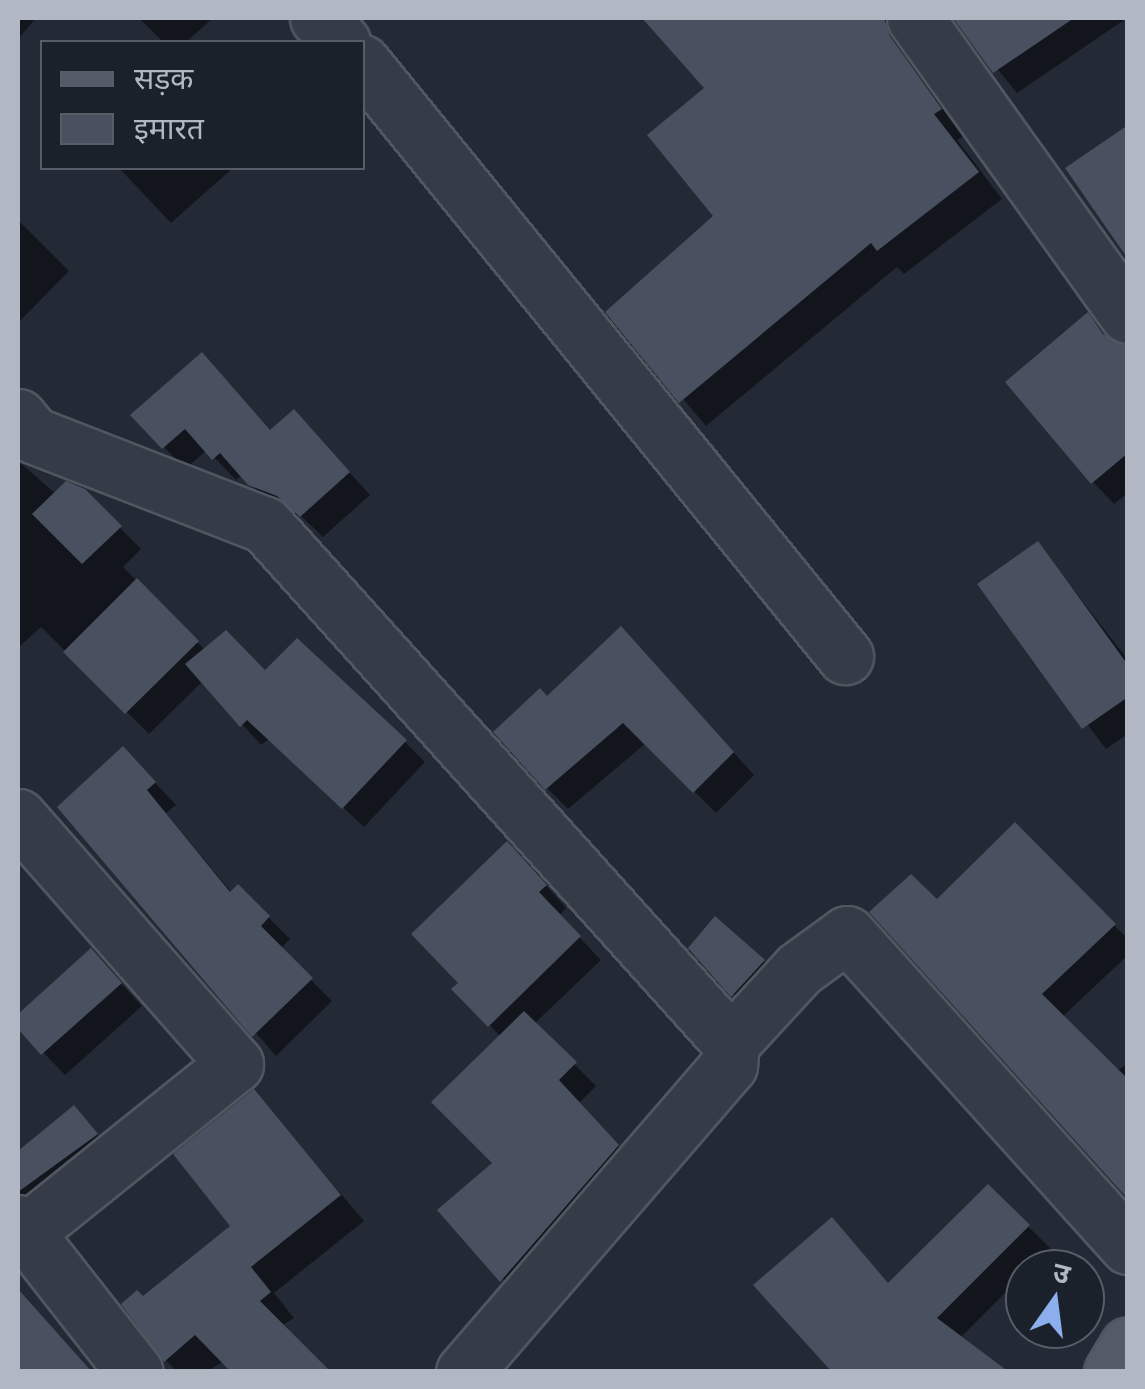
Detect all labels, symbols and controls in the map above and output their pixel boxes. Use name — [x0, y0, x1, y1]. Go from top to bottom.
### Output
legend — [40, 40, 365, 170]
text: सड़क — [134, 57, 193, 98]
text: इमारत — [134, 107, 204, 148]
north arrow — [1005, 1249, 1105, 1349]
text: उ — [1049, 1251, 1074, 1292]

